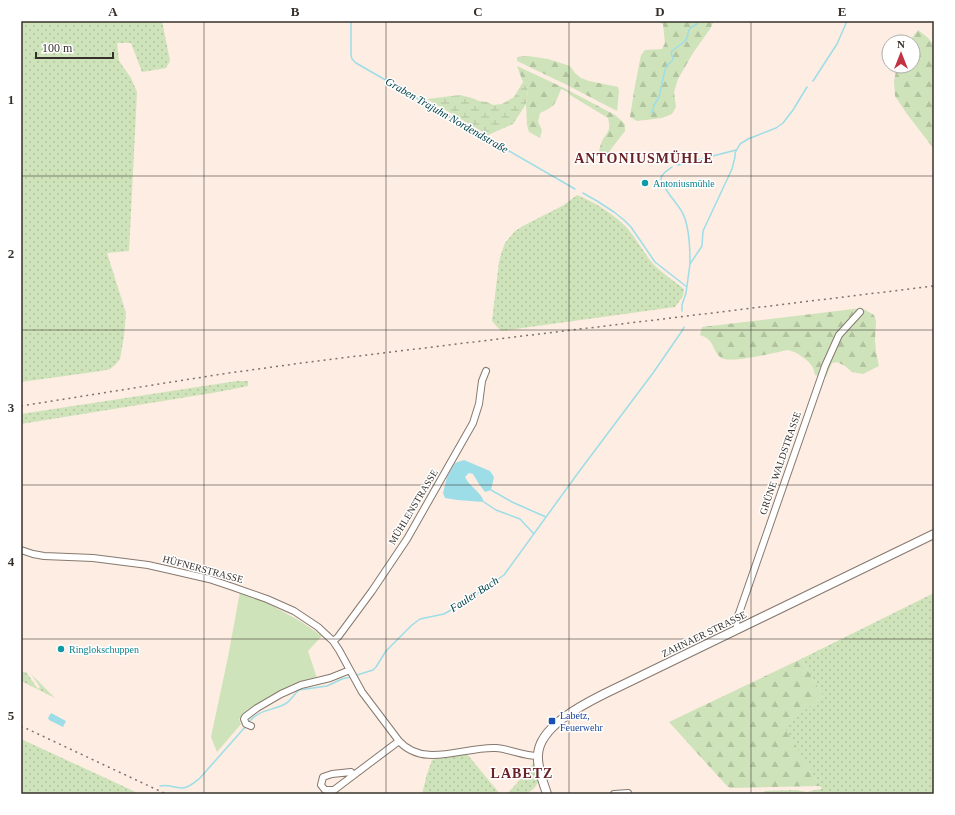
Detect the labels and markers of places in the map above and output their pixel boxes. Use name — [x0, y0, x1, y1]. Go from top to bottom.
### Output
marker: Antoniusmühle — [640, 178, 650, 188]
place label: Antoniusmühle — [653, 178, 715, 189]
marker: Ringlokschuppen — [56, 644, 66, 654]
place label: Ringlokschuppen — [69, 644, 139, 655]
place label: Labetz, Feuerwehr — [560, 710, 603, 733]
marker: Labetz, Feuerwehr — [547, 716, 557, 726]

